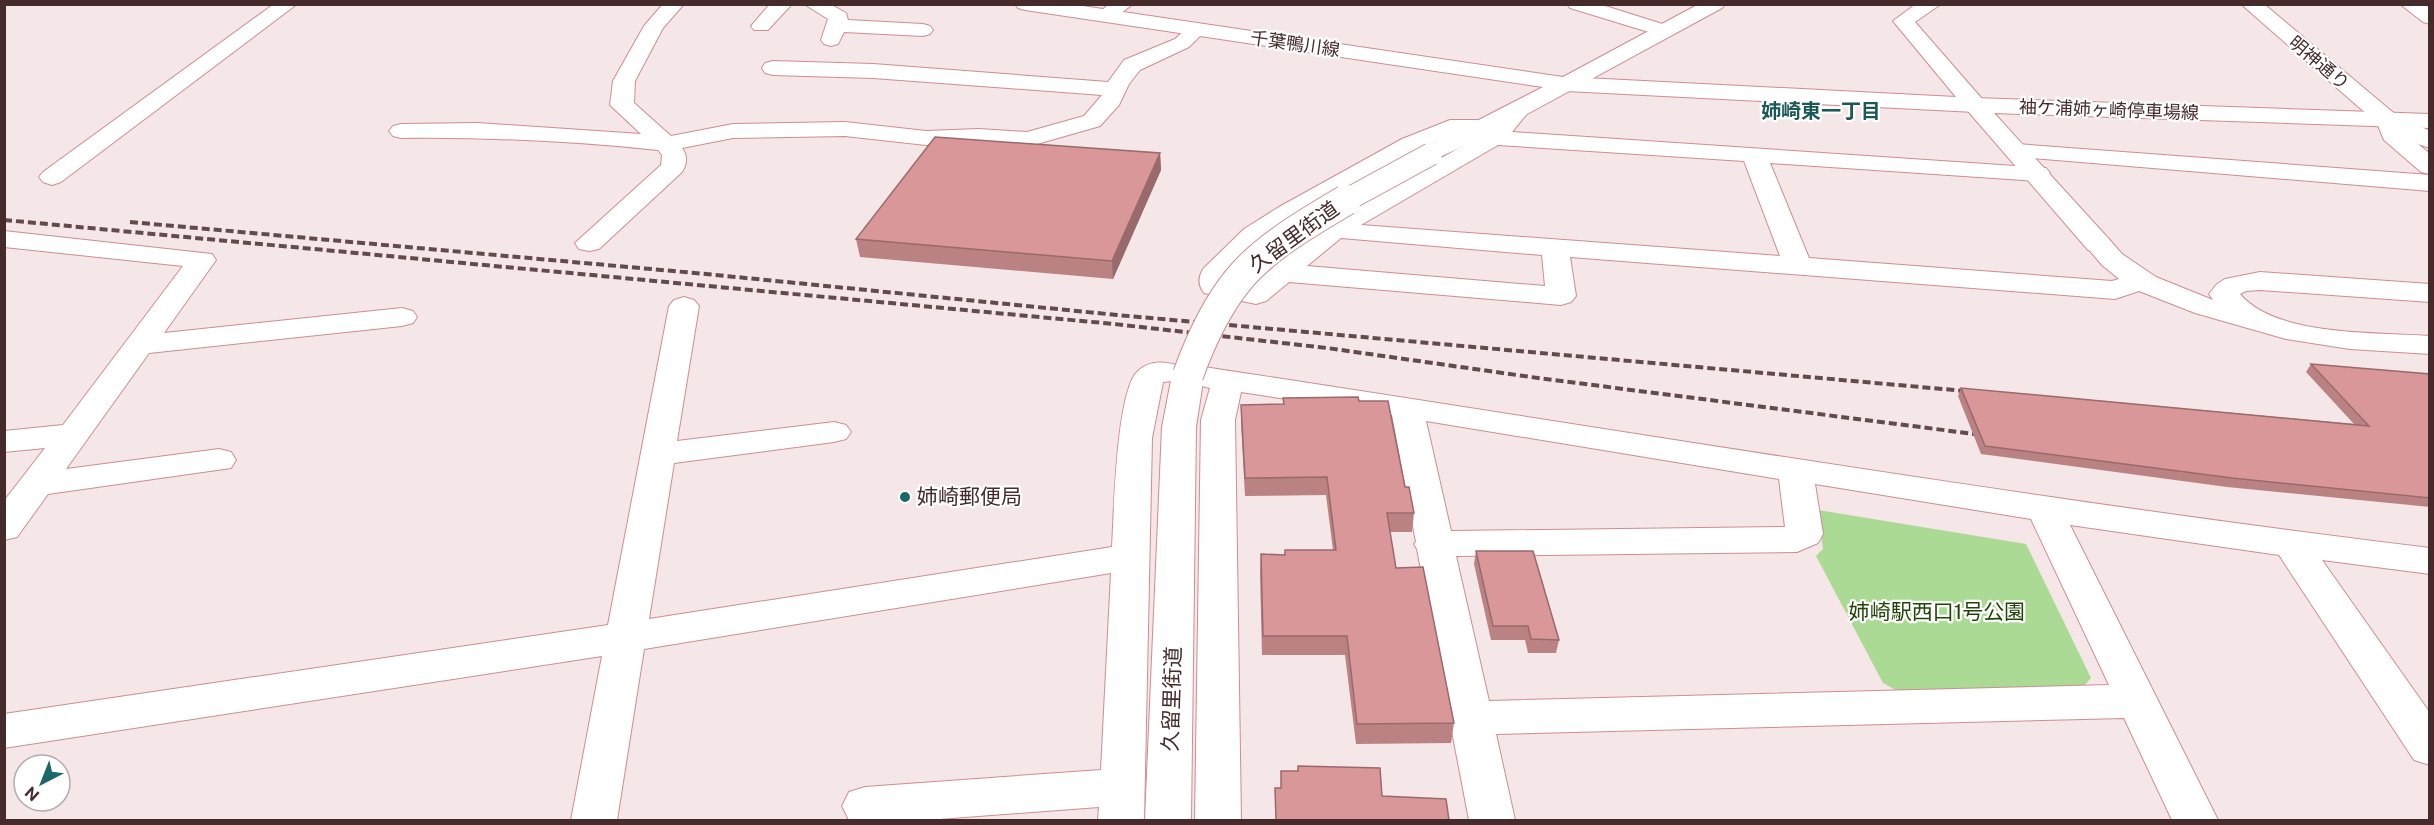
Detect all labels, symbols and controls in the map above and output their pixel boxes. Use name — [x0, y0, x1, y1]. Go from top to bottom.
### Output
street label: 千葉鴨川線 — [1249, 27, 1341, 60]
street label: 明神通り — [2285, 31, 2354, 94]
street label: 袖ケ浦姉ヶ崎停車場線 — [2019, 96, 2199, 123]
district label: 姉崎東一丁目 — [1761, 99, 1881, 123]
street label: 久留里街道 — [1244, 196, 1344, 278]
place label: 姉崎郵便局 — [917, 484, 1022, 509]
marker: 姉崎郵便局 — [898, 490, 912, 504]
park label: 姉崎駅西口1号公園 — [1849, 599, 2025, 624]
street label: 久留里街道 — [1157, 646, 1186, 752]
north arrow — [12, 753, 72, 813]
text: N — [21, 783, 43, 805]

